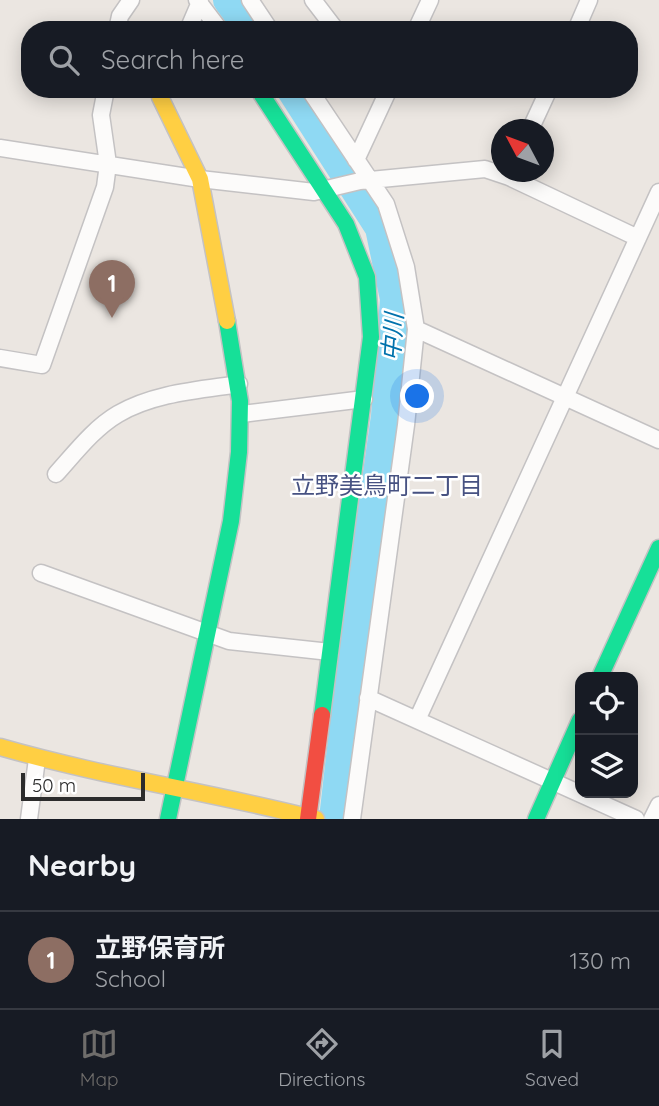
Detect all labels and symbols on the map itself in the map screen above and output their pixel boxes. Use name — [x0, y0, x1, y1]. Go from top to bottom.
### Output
north arrow — [491, 119, 554, 182]
pin: 1 — [89, 260, 135, 318]
water label: 中川 — [375, 309, 409, 362]
your location — [400, 379, 434, 413]
district label: 立野美鳥町二丁目 — [291, 470, 483, 500]
scale bar — [21, 770, 145, 802]

